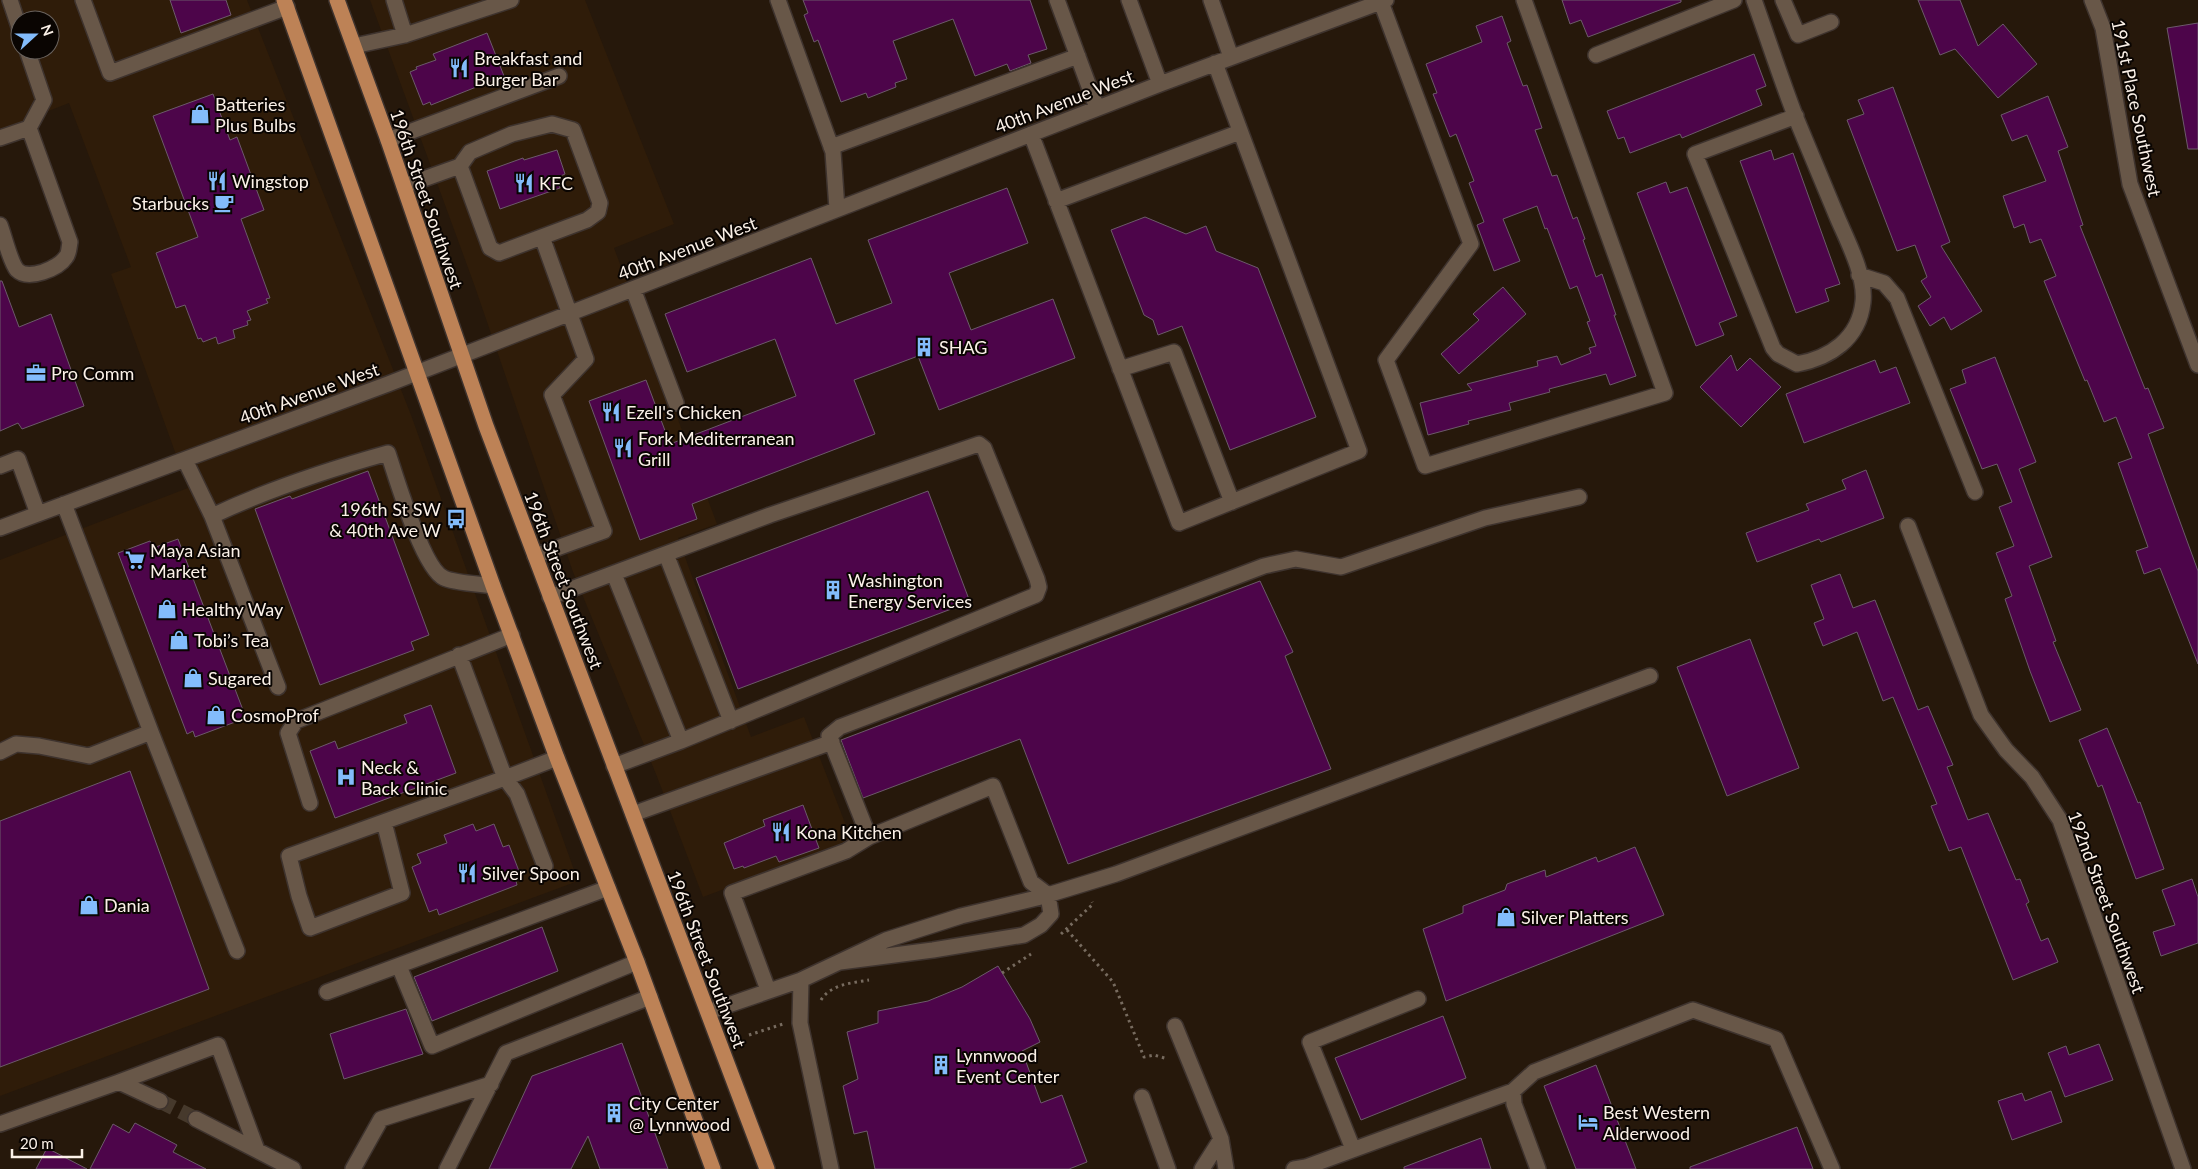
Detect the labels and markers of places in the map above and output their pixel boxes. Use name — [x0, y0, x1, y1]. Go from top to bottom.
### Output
place label: Breakfast and Burger Bar — [474, 47, 582, 90]
restaurant icon: Breakfast and Burger Bar — [448, 57, 470, 79]
place label: Batteries Plus Bulbs — [215, 93, 296, 136]
shop icon: Batteries Plus Bulbs — [189, 103, 211, 125]
restaurant icon: Wingstop — [206, 170, 228, 192]
place label: Wingstop — [232, 170, 309, 192]
restaurant icon: KFC — [513, 172, 535, 194]
place label: KFC — [539, 172, 573, 194]
place label: Starbucks — [132, 192, 209, 214]
cafe icon: Starbucks — [213, 192, 235, 214]
building icon: SHAG — [913, 336, 935, 358]
place label: SHAG — [939, 336, 988, 358]
office icon: Pro Comm — [25, 362, 47, 384]
place label: Pro Comm — [51, 362, 134, 384]
restaurant icon: Ezell's Chicken — [600, 401, 622, 423]
place label: Ezell's Chicken — [626, 401, 741, 423]
place label: Fork Mediterranean Grill — [638, 427, 795, 470]
restaurant icon: Fork Mediterranean Grill — [612, 437, 634, 459]
place label: 196th St SW & 40th Ave W — [329, 498, 441, 541]
bus stop icon: 196th St SW & 40th Ave W — [445, 508, 467, 530]
place label: Maya Asian Market — [150, 539, 241, 582]
supermarket icon: Maya Asian Market — [124, 549, 146, 571]
place label: Washington Energy Services — [848, 569, 972, 612]
building icon: Washington Energy Services — [822, 579, 844, 601]
shop icon: Healthy Way — [156, 598, 178, 620]
place label: Healthy Way — [182, 598, 284, 620]
shop icon: Tobi’s Tea — [168, 629, 190, 651]
place label: Tobi’s Tea — [194, 629, 269, 651]
shop icon: Sugared — [182, 667, 204, 689]
place label: Sugared — [208, 667, 272, 689]
shop icon: CosmoProf — [205, 704, 227, 726]
place label: CosmoProf — [231, 704, 319, 726]
place label: Neck & Back Clinic — [361, 756, 448, 799]
hospital icon: Neck & Back Clinic — [335, 766, 357, 788]
restaurant icon: Kona Kitchen — [770, 821, 792, 843]
place label: Kona Kitchen — [796, 821, 902, 843]
restaurant icon: Silver Spoon — [456, 862, 478, 884]
place label: Silver Spoon — [482, 862, 580, 884]
shop icon: Dania — [78, 894, 100, 916]
place label: Dania — [104, 894, 150, 916]
shop icon: Silver Platters — [1495, 906, 1517, 928]
place label: Silver Platters — [1521, 906, 1629, 928]
place label: Lynnwood Event Center — [956, 1044, 1060, 1087]
building icon: Lynnwood Event Center — [930, 1054, 952, 1076]
place label: City Center @ Lynnwood — [629, 1092, 730, 1135]
place label: Best Western Alderwood — [1603, 1101, 1710, 1144]
building icon: City Center @ Lynnwood — [603, 1102, 625, 1124]
hotel icon: Best Western Alderwood — [1577, 1111, 1599, 1133]

